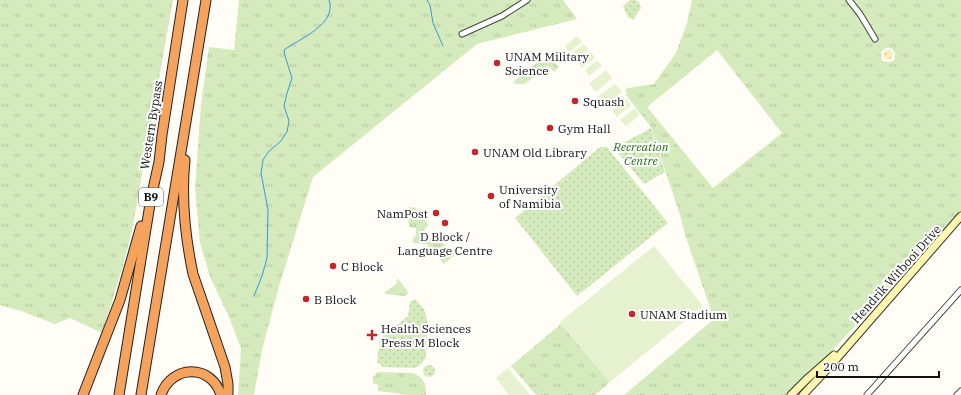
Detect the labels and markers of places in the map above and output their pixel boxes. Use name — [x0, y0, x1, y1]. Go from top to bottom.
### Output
place label: UNAM Military Science — [505, 49, 590, 78]
marker: UNAM Military Science — [492, 58, 502, 68]
place label: Squash — [583, 94, 625, 109]
marker: Squash — [570, 96, 580, 106]
place label: Gym Hall — [558, 121, 611, 136]
marker: Gym Hall — [545, 123, 555, 133]
place label: UNAM Old Library — [483, 145, 587, 160]
marker: UNAM Old Library — [470, 147, 480, 157]
place label: University of Namibia — [499, 182, 562, 211]
marker: University of Namibia — [486, 191, 496, 201]
place label: NamPost — [377, 206, 428, 221]
marker: NamPost — [431, 208, 441, 218]
marker: D Block / Language Centre — [440, 218, 450, 228]
place label: D Block / Language Centre — [397, 229, 493, 258]
place label: C Block — [341, 259, 383, 274]
marker: C Block — [328, 261, 338, 271]
place label: B Block — [314, 292, 357, 307]
marker: B Block — [301, 294, 311, 304]
place label: UNAM Stadium — [640, 307, 728, 322]
marker: UNAM Stadium — [627, 309, 637, 319]
place label: Health Sciences Press M Block — [381, 321, 471, 350]
marker: Health Sciences Press M Block — [366, 329, 378, 341]

